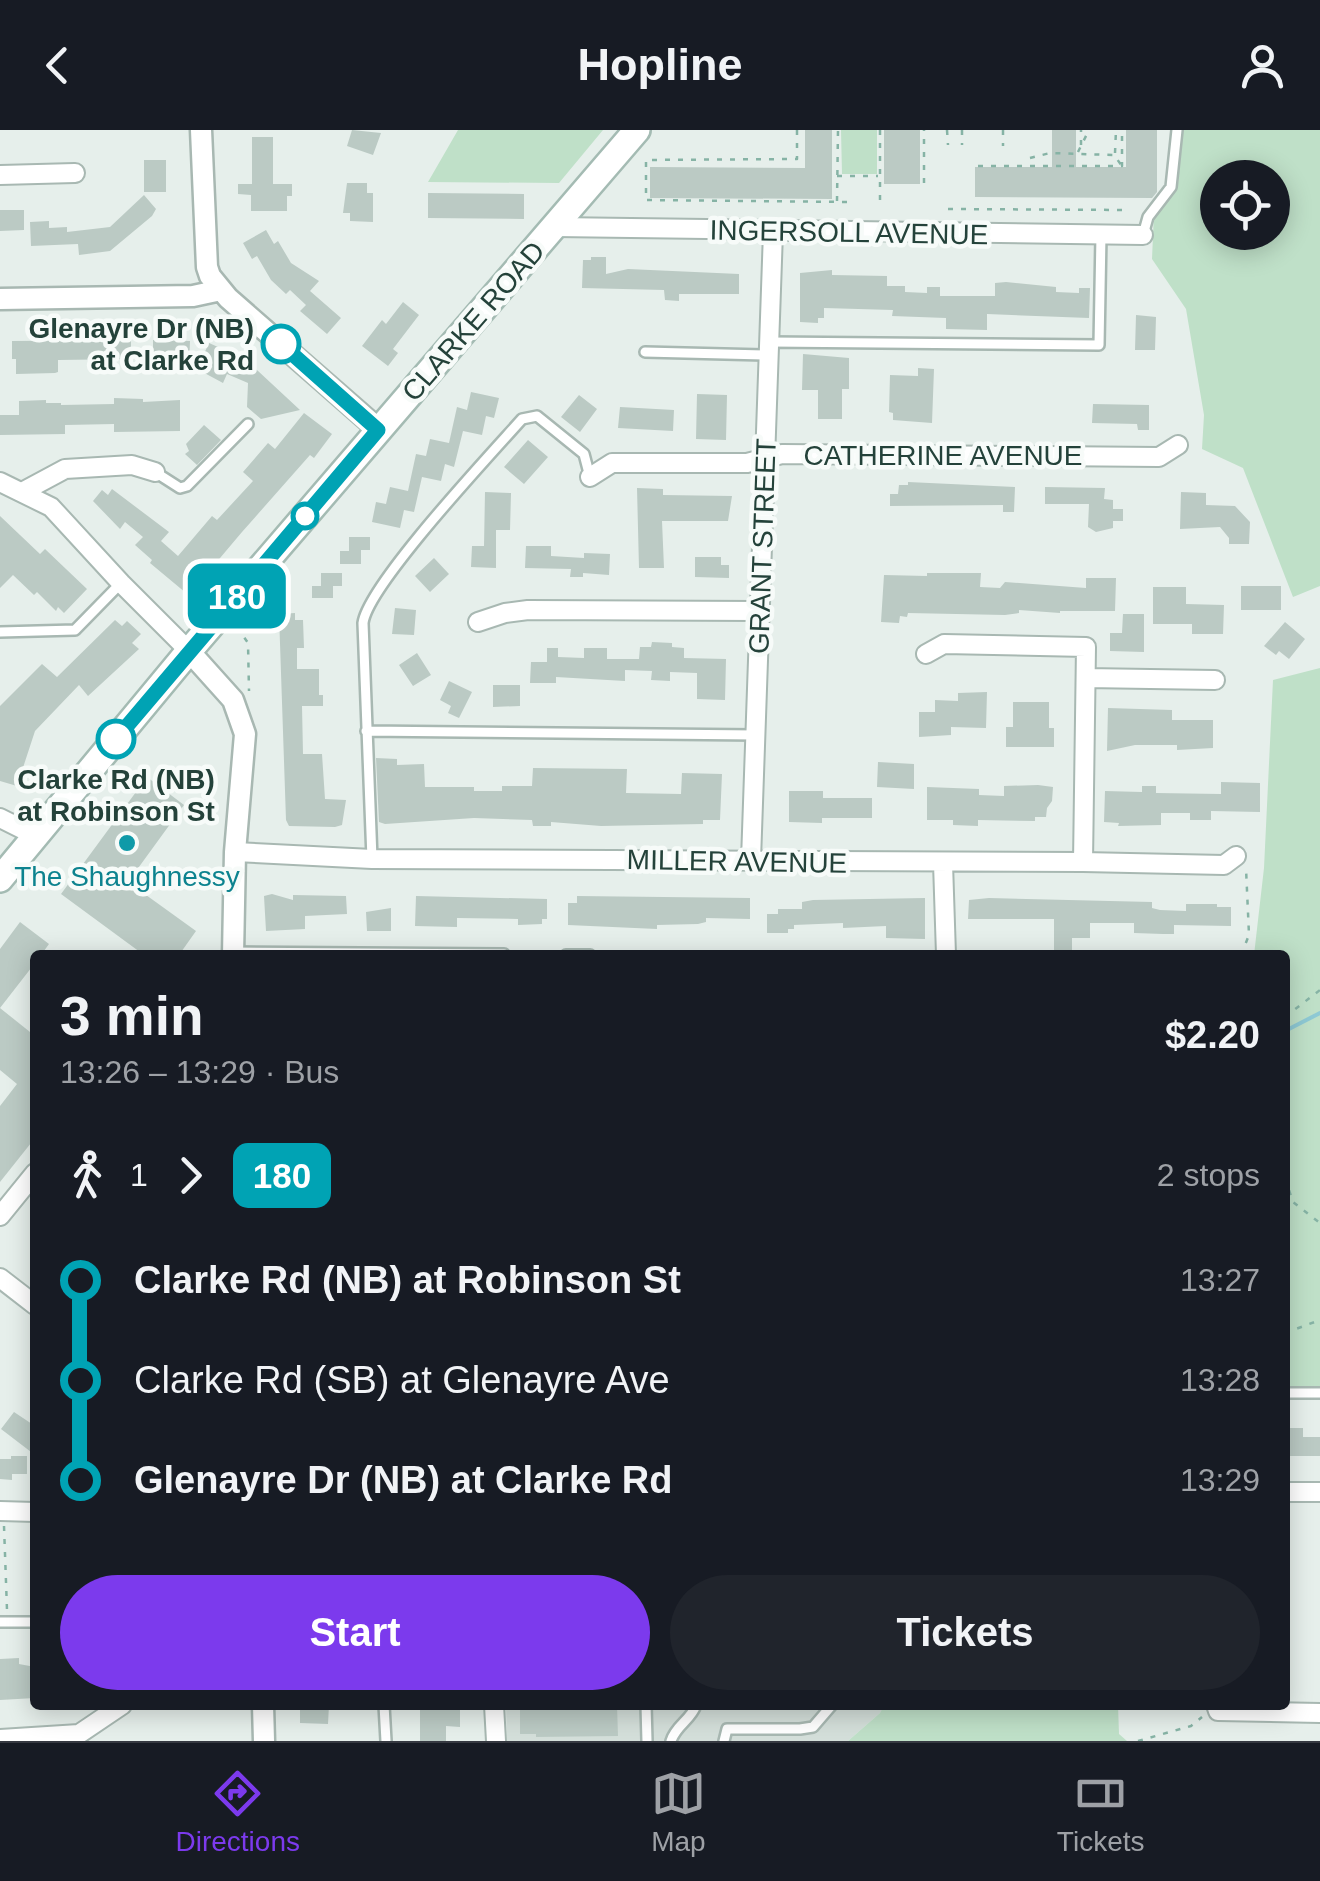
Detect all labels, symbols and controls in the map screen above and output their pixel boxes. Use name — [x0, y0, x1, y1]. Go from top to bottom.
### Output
icon: back — [30, 38, 85, 93]
icon: person — [1235, 38, 1290, 93]
text: Hopline — [578, 39, 743, 90]
map controls — [1200, 160, 1290, 250]
button: locate — [1200, 160, 1290, 250]
street label: INGERSOLL AVENUE — [709, 215, 989, 250]
street label: CLARKE ROAD — [396, 235, 551, 407]
place label: Glenayre Dr (NB) at Clarke Rd — [28, 313, 254, 376]
marker: Glenayre Dr (NB) at Clarke Rd — [262, 325, 300, 363]
street label: GRANT STREET — [743, 438, 782, 654]
street label: CATHERINE AVENUE — [803, 440, 1083, 471]
unlabelled marker — [292, 503, 318, 529]
line badge: 180 — [180, 564, 294, 628]
text: 180 — [208, 577, 266, 616]
marker: Clarke Rd (NB) at Robinson St — [97, 720, 135, 758]
place label: Clarke Rd (NB) at Robinson St — [17, 764, 215, 827]
marker: The Shaughnessy — [116, 832, 138, 854]
street label: MILLER AVENUE — [627, 844, 847, 879]
place label: The Shaughnessy — [14, 861, 240, 892]
text: 3 min — [60, 985, 204, 1047]
text: $2.20 — [1165, 1014, 1260, 1056]
text: 13:26 – 13:29 · Bus — [60, 1054, 339, 1090]
icon: walk — [60, 1148, 115, 1203]
icon: forward — [163, 1148, 218, 1203]
text: 180 — [253, 1156, 311, 1195]
text: 1 — [130, 1157, 148, 1193]
text: 2 stops — [1157, 1157, 1260, 1193]
text: Clarke Rd (NB) at Robinson St — [134, 1259, 681, 1301]
text: 13:27 — [1180, 1262, 1260, 1298]
text: Clarke Rd (SB) at Glenayre Ave — [134, 1359, 670, 1401]
text: 13:28 — [1180, 1362, 1260, 1398]
text: Glenayre Dr (NB) at Clarke Rd — [134, 1459, 673, 1501]
text: 13:29 — [1180, 1462, 1260, 1498]
button: Start — [60, 1575, 650, 1690]
button: Tickets — [670, 1575, 1260, 1690]
tab: Directions — [175, 1766, 300, 1858]
tab: Map — [651, 1766, 706, 1858]
tab: Tickets — [1057, 1766, 1145, 1858]

